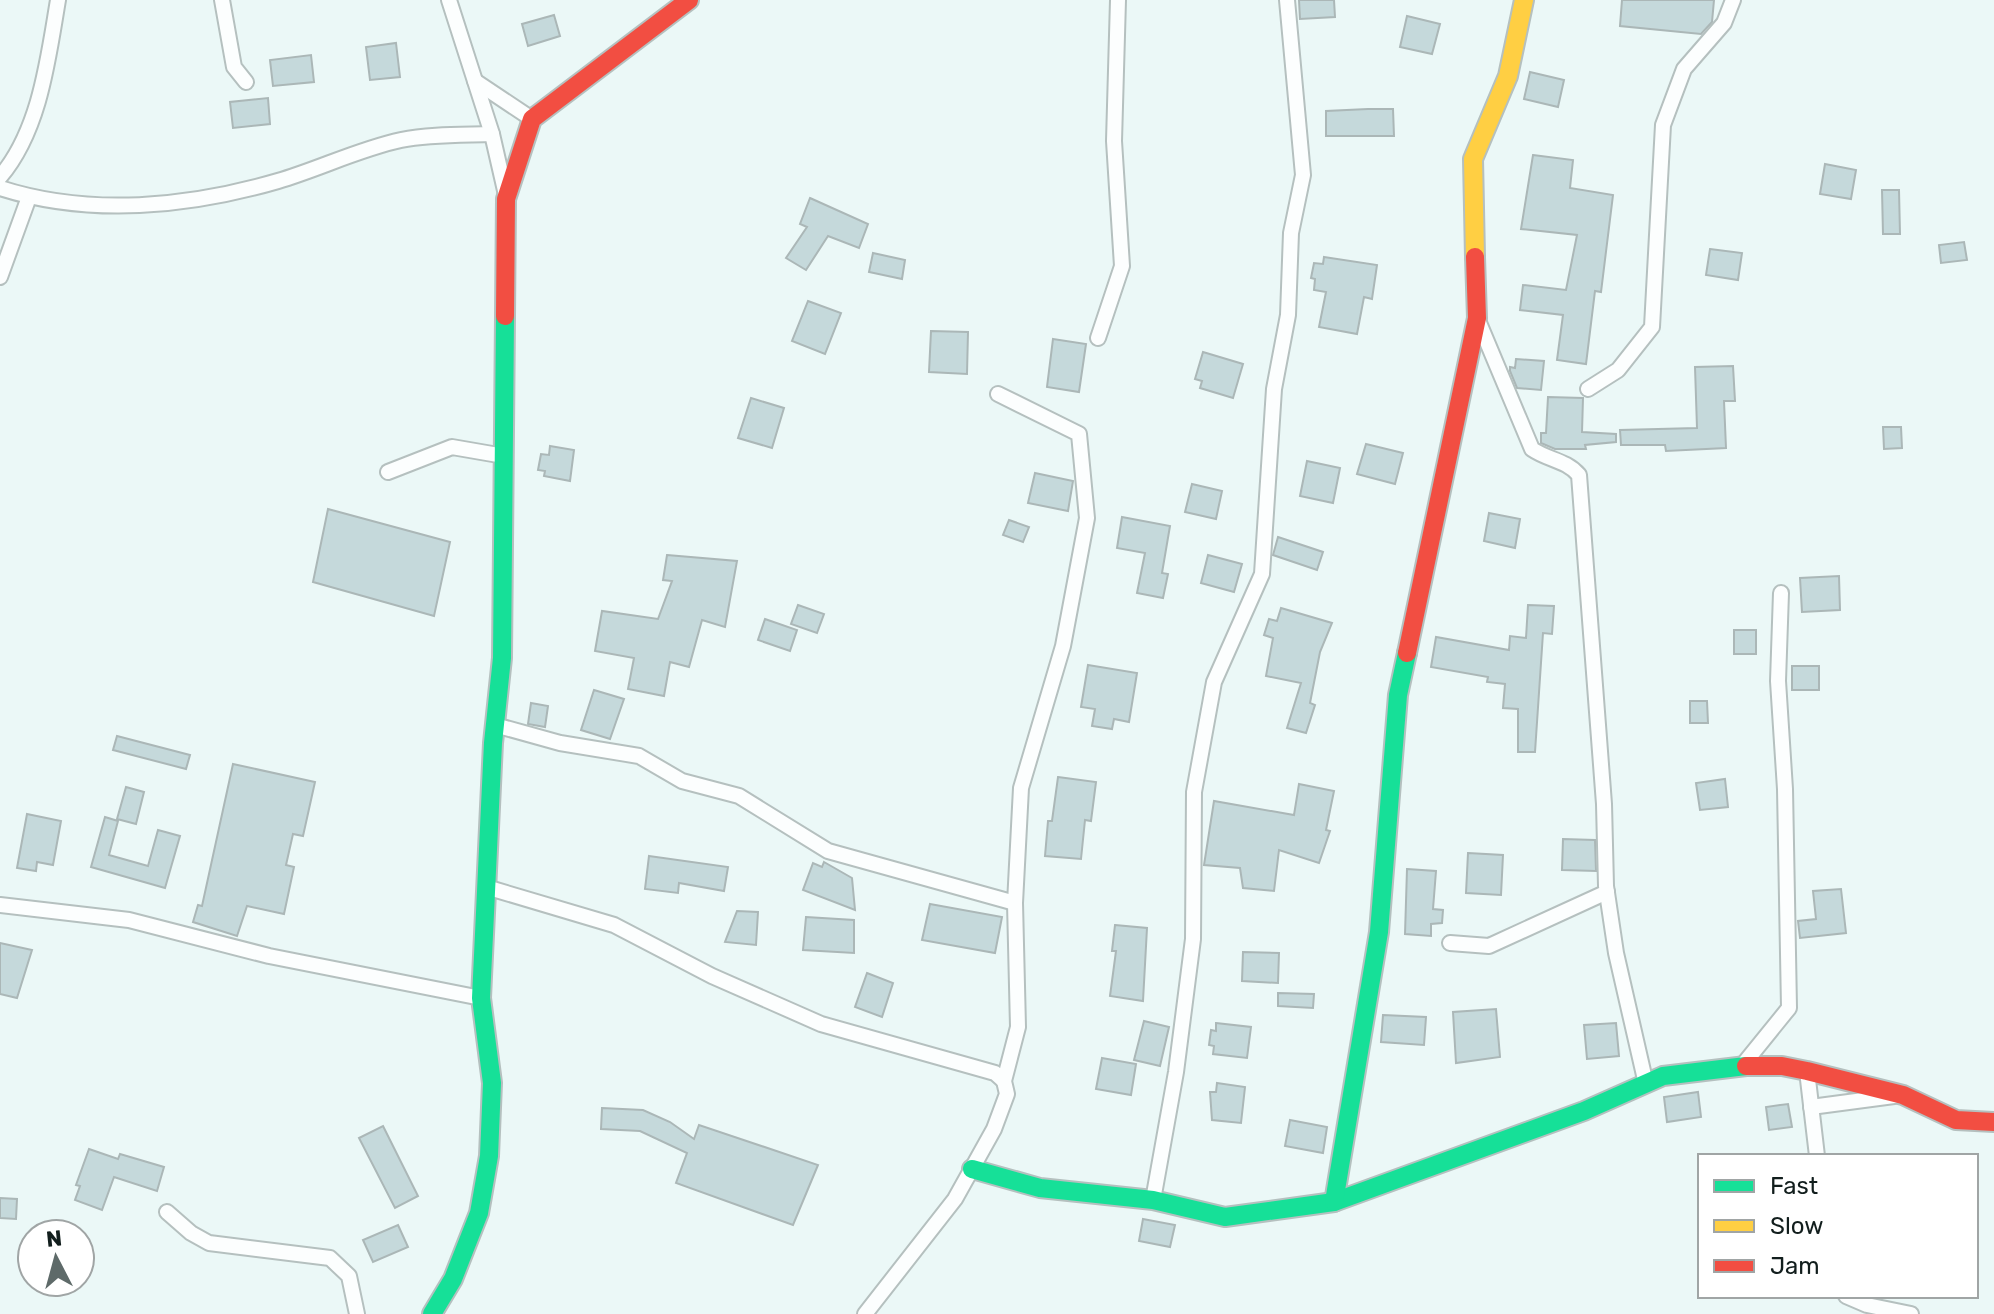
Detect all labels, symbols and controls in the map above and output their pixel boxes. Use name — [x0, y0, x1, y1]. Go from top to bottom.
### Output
legend — [1698, 1154, 1978, 1298]
text: Fast — [1770, 1172, 1818, 1200]
text: Slow — [1770, 1212, 1823, 1240]
north arrow — [16, 1218, 96, 1298]
text: N — [45, 1224, 63, 1253]
text: Jam — [1770, 1252, 1820, 1280]

